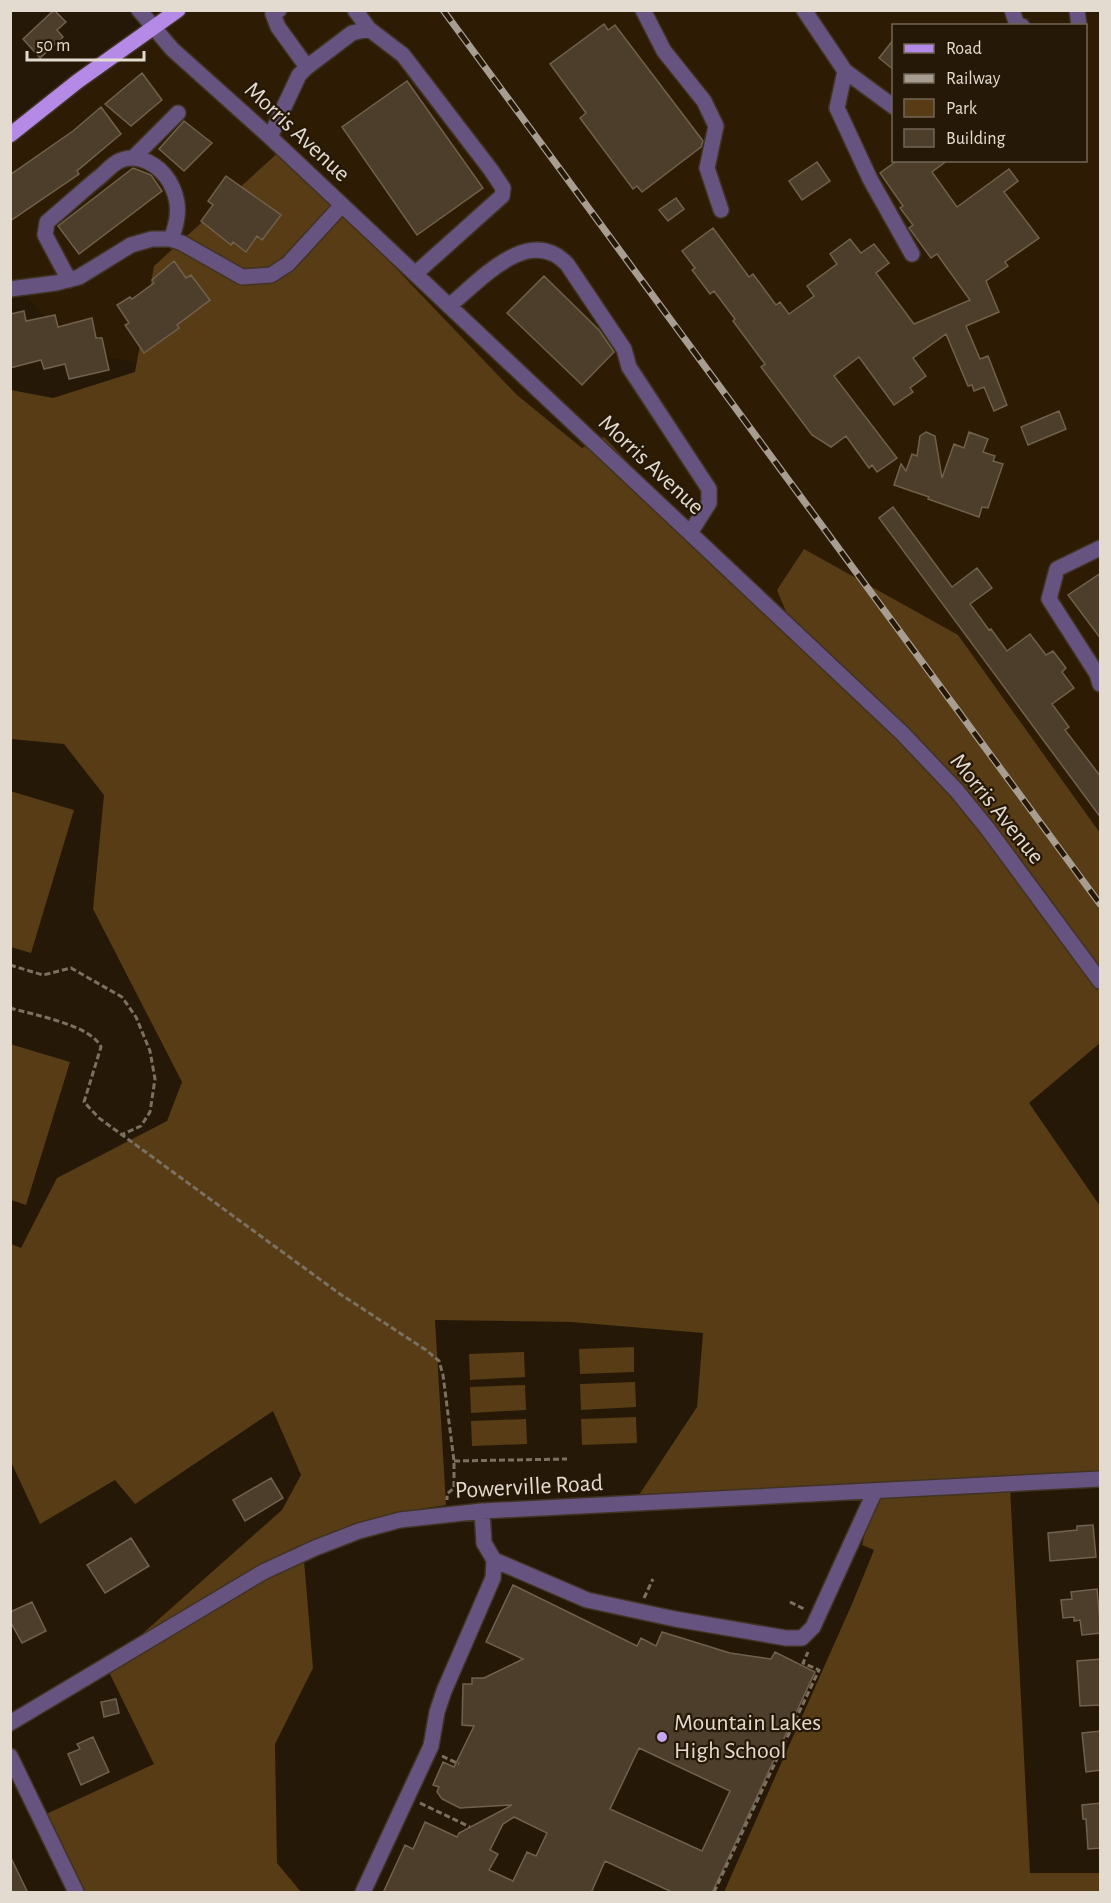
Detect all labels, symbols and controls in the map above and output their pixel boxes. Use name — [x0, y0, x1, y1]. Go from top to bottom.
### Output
scale bar — [27, 24, 144, 62]
legend — [892, 24, 1087, 162]
text: 50 m — [36, 37, 70, 55]
text: Road — [946, 40, 982, 58]
text: Railway — [946, 70, 1001, 88]
street label: Morris Avenue — [240, 77, 354, 187]
text: Park — [946, 100, 978, 118]
text: Building — [946, 130, 1006, 148]
street label: Morris Avenue — [594, 410, 708, 520]
street label: Morris Avenue — [945, 749, 1049, 869]
street label: Powerville Road — [454, 1471, 604, 1503]
place label: Mountain Lakes High School — [674, 1711, 821, 1763]
marker: Mountain Lakes High School — [655, 1730, 669, 1744]

